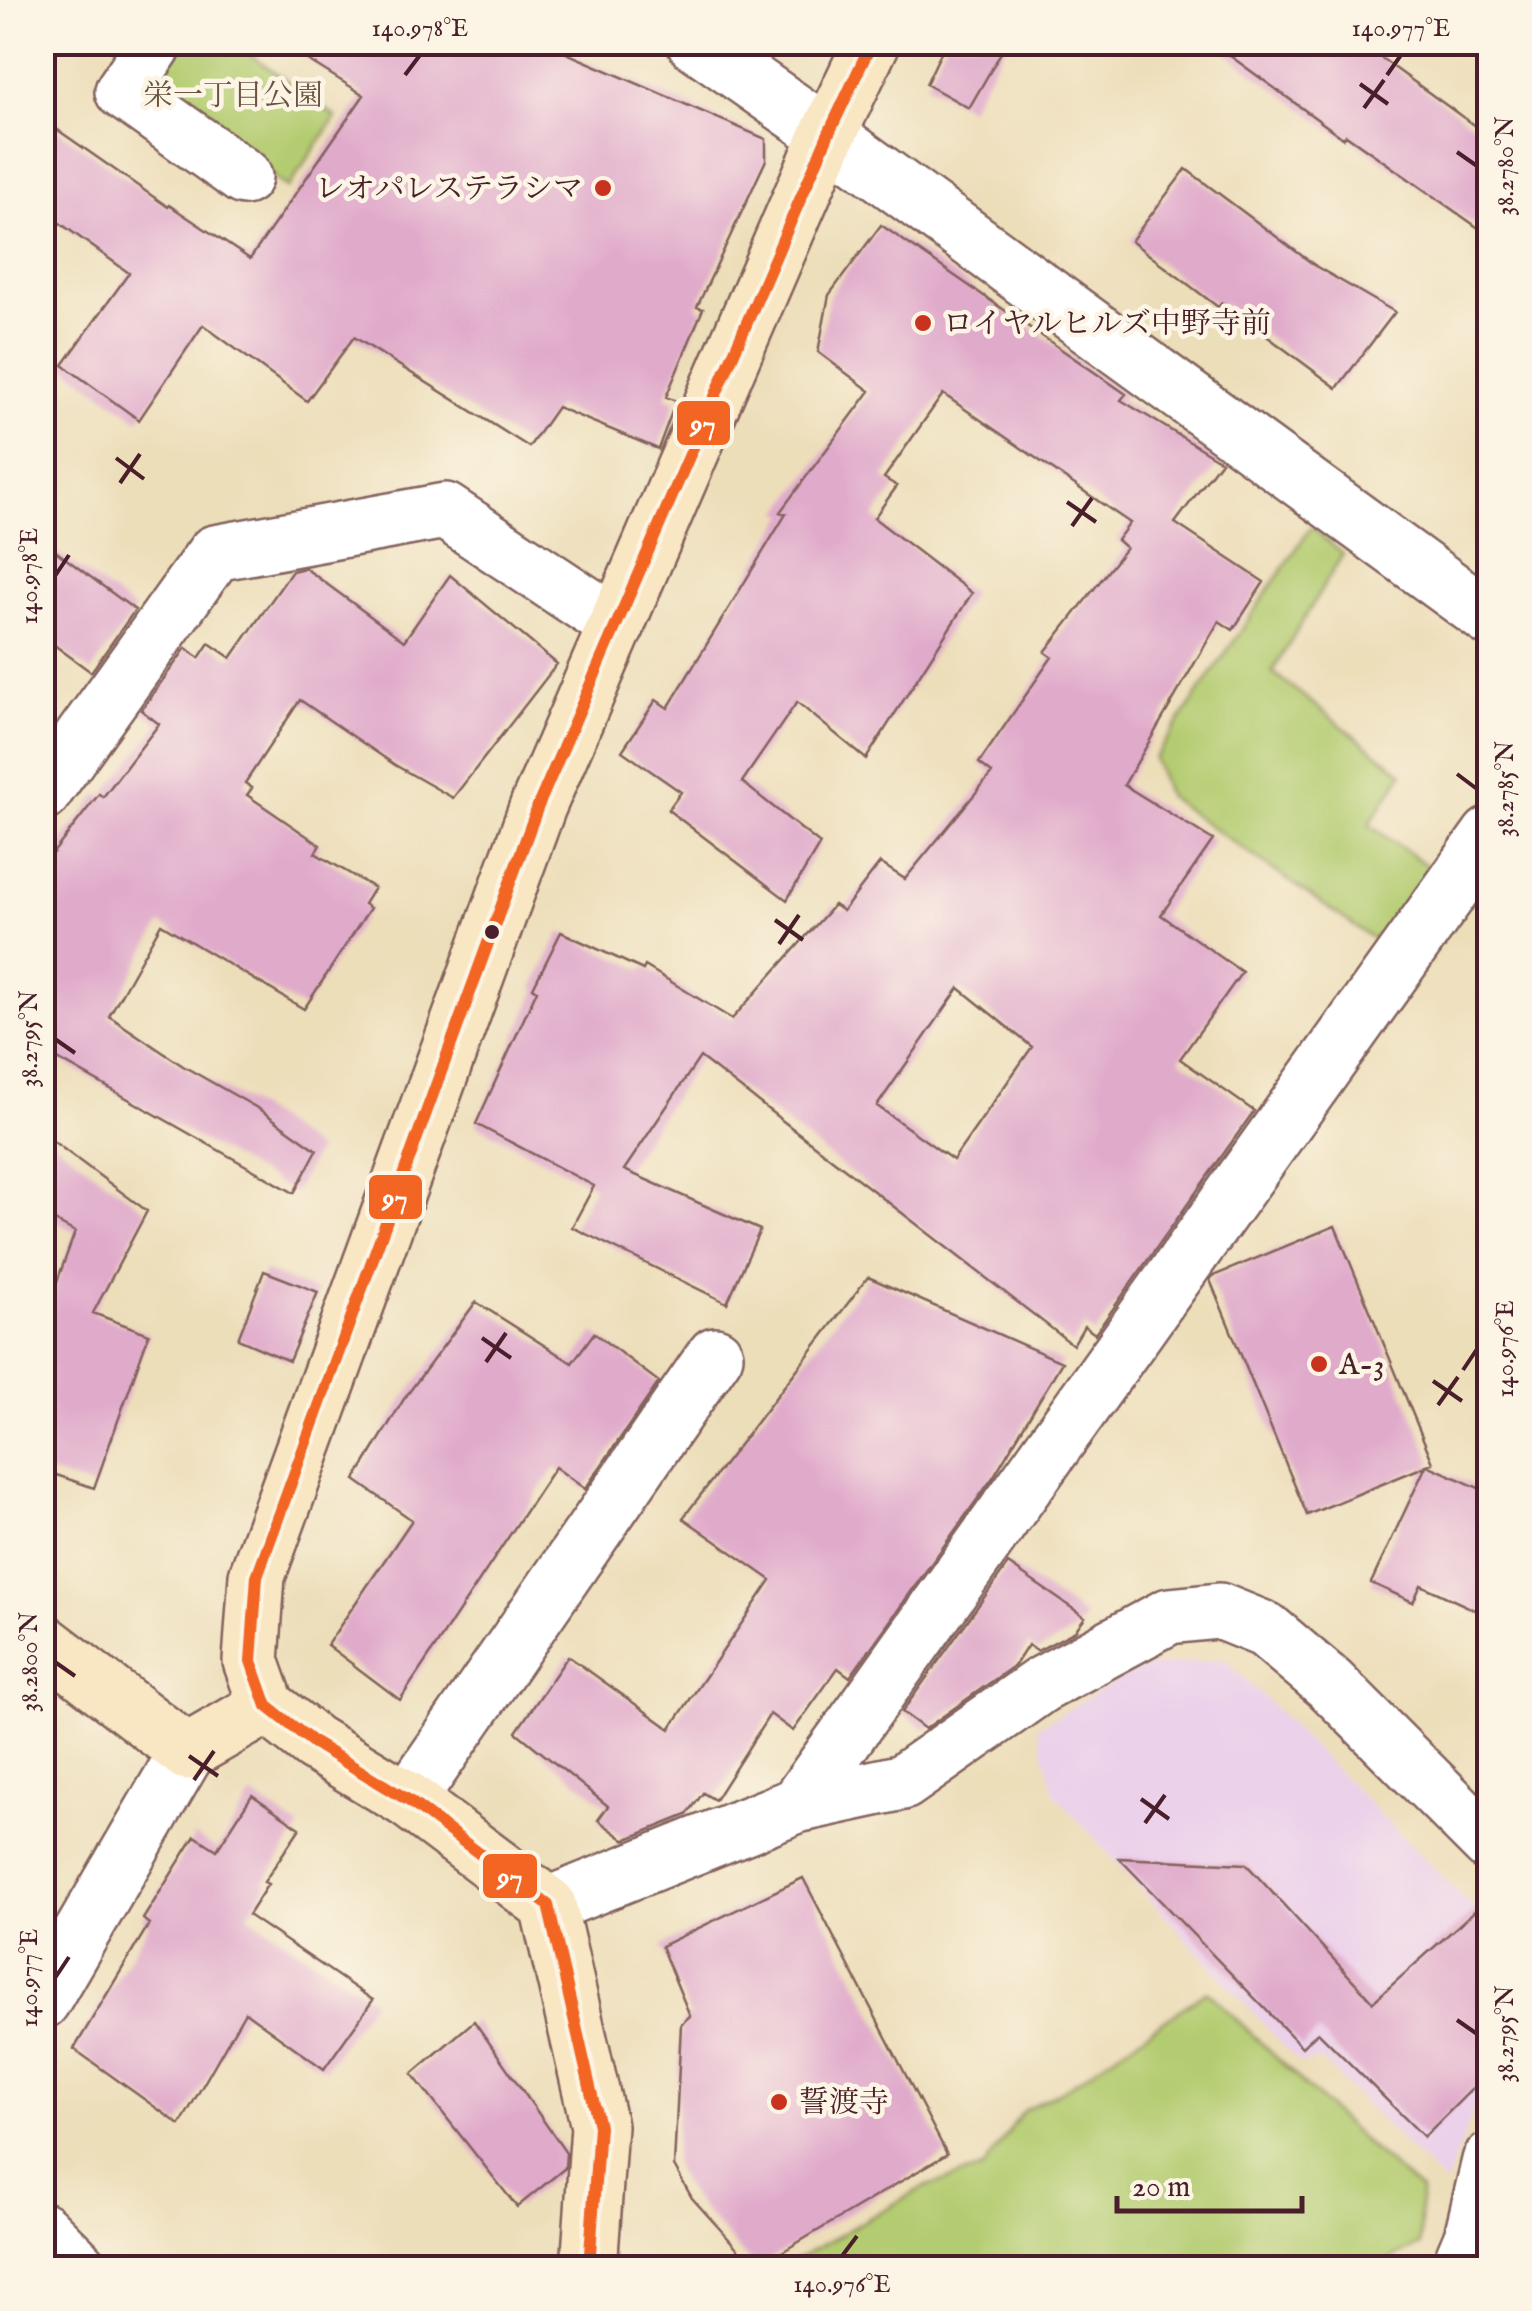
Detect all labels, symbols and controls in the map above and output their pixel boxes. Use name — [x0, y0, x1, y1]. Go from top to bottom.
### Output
text: 140.978°E — [372, 13, 468, 45]
text: 140.977°E — [1352, 13, 1450, 45]
park label: 栄一丁目公園 — [143, 78, 323, 116]
text: 38.2780°N — [1490, 116, 1522, 216]
place label: レオパレステラシマ — [315, 171, 583, 209]
marker: レオパレステラシマ — [592, 177, 614, 199]
place label: ロイヤルヒルズ中野寺前 — [943, 306, 1271, 344]
marker: ロイヤルヒルズ中野寺前 — [912, 312, 934, 334]
line badge: 97 — [675, 399, 732, 447]
text: 97 — [689, 408, 716, 443]
text: 140.978°E — [14, 528, 46, 624]
text: 38.2785°N — [1490, 741, 1522, 837]
unlabelled marker — [482, 922, 502, 942]
text: 38.2795°N — [14, 990, 46, 1088]
line badge: 97 — [367, 1173, 424, 1221]
text: 97 — [381, 1182, 408, 1217]
text: 140.976°E — [1490, 1300, 1522, 1398]
place label: A-3 — [1338, 1347, 1384, 1385]
marker: A-3 — [1308, 1353, 1330, 1375]
text: 38.2800°N — [14, 1612, 46, 1712]
line badge: 97 — [481, 1852, 539, 1900]
text: 97 — [496, 1861, 523, 1896]
text: 140.977°E — [14, 1929, 46, 2027]
text: 38.2795°N — [1490, 1985, 1522, 2083]
place label: 誓渡寺 — [799, 2085, 889, 2123]
marker: 誓渡寺 — [768, 2091, 790, 2113]
scale bar — [1117, 2151, 1302, 2213]
text: 20 m — [1132, 2169, 1191, 2207]
text: 140.976°E — [793, 2269, 891, 2301]

